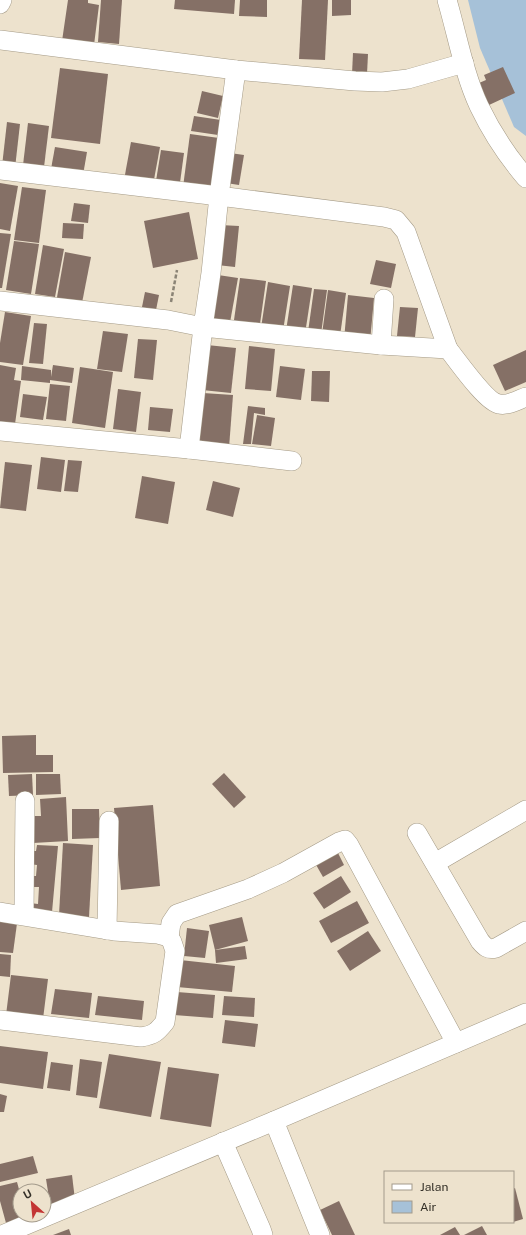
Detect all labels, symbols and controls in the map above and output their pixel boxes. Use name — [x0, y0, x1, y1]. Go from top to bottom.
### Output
legend — [384, 1171, 514, 1223]
text: Jalan — [420, 1180, 449, 1194]
north arrow — [12, 1183, 52, 1223]
text: U — [21, 1187, 34, 1201]
text: Air — [420, 1200, 437, 1214]

